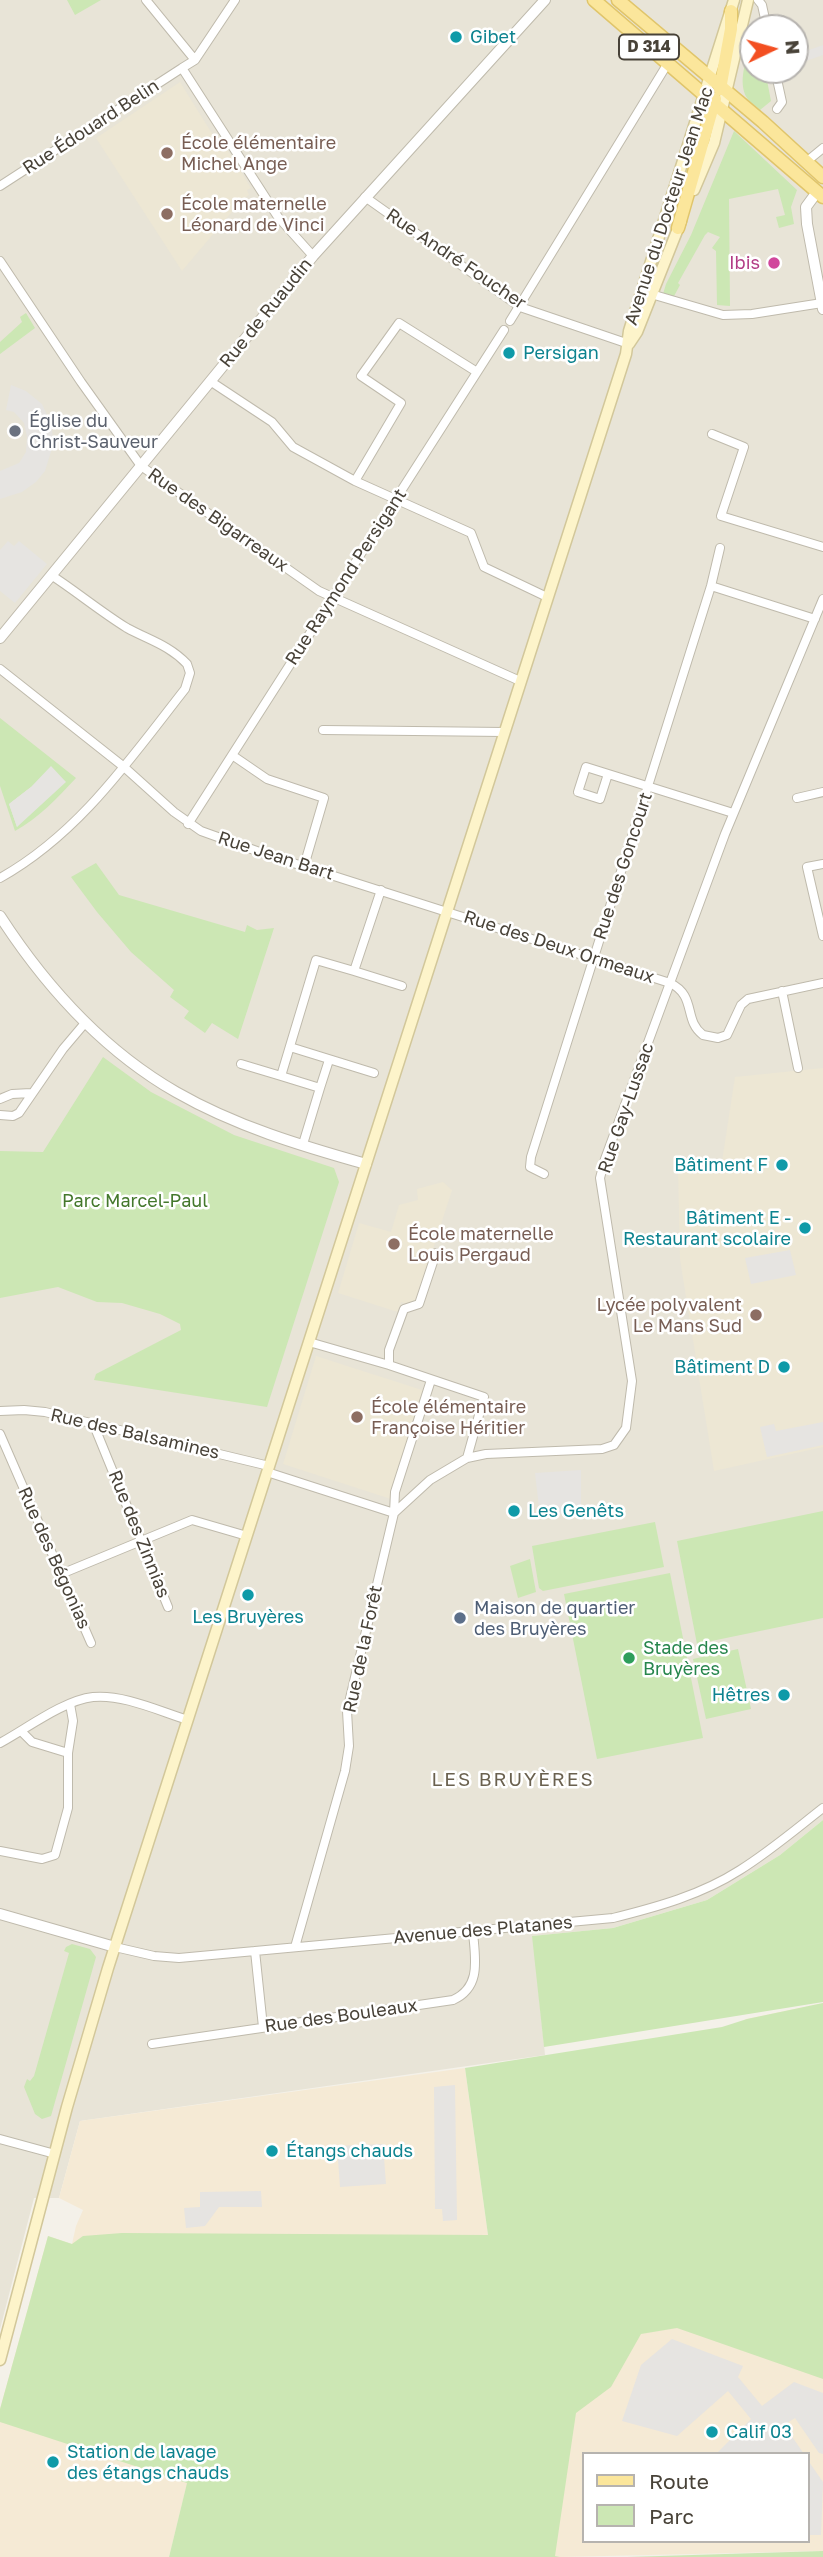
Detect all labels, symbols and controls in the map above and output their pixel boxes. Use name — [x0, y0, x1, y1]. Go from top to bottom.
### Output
north arrow — [739, 14, 809, 84]
place label: Gibet — [470, 26, 516, 48]
marker: Gibet — [448, 29, 464, 45]
road number: D 314 — [619, 34, 679, 60]
text: N — [781, 39, 806, 55]
street label: Rue Édouard Belin — [19, 75, 163, 179]
street label: Avenue du Docteur Jean Mac — [620, 84, 718, 328]
place label: École élémentaire Michel Ange — [181, 132, 336, 174]
marker: École élémentaire Michel Ange — [159, 145, 175, 161]
place label: École maternelle Léonard de Vinci — [181, 193, 327, 235]
street label: Rue André Foucher — [382, 204, 530, 314]
marker: École maternelle Léonard de Vinci — [159, 206, 175, 222]
place label: Ibis — [729, 252, 760, 274]
street label: Rue de Ruaudin — [215, 254, 317, 372]
marker: Ibis — [766, 255, 782, 271]
place label: Persigan — [523, 342, 599, 364]
marker: Persigan — [501, 345, 517, 361]
place label: Église du Christ-Sauveur — [29, 410, 158, 452]
marker: Église du Christ-Sauveur — [7, 423, 23, 439]
street label: Rue des Bigarreaux — [144, 463, 292, 577]
street label: Rue Raymond Persigant — [281, 485, 411, 669]
street label: Rue des Goncourt — [589, 789, 657, 943]
street label: Rue Jean Bart — [215, 827, 337, 885]
street label: Rue des Deux Ormeaux — [461, 906, 657, 988]
street label: Rue Gay-Lussac — [594, 1040, 658, 1176]
place label: Bâtiment F — [674, 1154, 768, 1176]
marker: Bâtiment F — [774, 1157, 790, 1173]
park label: Parc Marcel-Paul — [62, 1190, 208, 1212]
place label: Bâtiment E - Restaurant scolaire — [623, 1207, 791, 1250]
marker: Bâtiment E - Restaurant scolaire — [797, 1220, 813, 1236]
place label: École maternelle Louis Pergaud — [408, 1223, 554, 1266]
marker: École maternelle Louis Pergaud — [386, 1236, 402, 1252]
place label: Lycée polyvalent Le Mans Sud — [597, 1294, 742, 1336]
marker: Lycée polyvalent Le Mans Sud — [748, 1307, 764, 1323]
place label: Bâtiment D — [674, 1356, 770, 1378]
marker: Bâtiment D — [776, 1359, 792, 1375]
place label: École élémentaire Françoise Héritier — [371, 1396, 526, 1438]
street label: Rue des Balsamines — [48, 1404, 222, 1464]
marker: École élémentaire Françoise Héritier — [349, 1409, 365, 1425]
street label: Rue des Zinnias — [104, 1467, 174, 1601]
street label: Rue des Bégonias — [13, 1484, 95, 1632]
place label: Les Genêts — [528, 1500, 624, 1522]
marker: Les Genêts — [506, 1503, 522, 1519]
street label: Rue de la Forêt — [339, 1583, 387, 1715]
marker: Les Bruyères — [240, 1587, 256, 1603]
place label: Maison de quartier des Bruyères — [474, 1597, 635, 1640]
place label: Les Bruyères — [192, 1606, 304, 1628]
marker: Maison de quartier des Bruyères — [452, 1610, 468, 1626]
place label: Stade des Bruyères — [643, 1637, 729, 1680]
marker: Stade des Bruyères — [621, 1650, 637, 1666]
place label: Hêtres — [712, 1684, 770, 1706]
marker: Hêtres — [776, 1687, 792, 1703]
district label: LES BRUYÈRES — [433, 1769, 593, 1791]
street label: Avenue des Platanes — [393, 1911, 573, 1949]
street label: Rue des Bouleaux — [263, 1995, 419, 2037]
place label: Étangs chauds — [286, 2140, 413, 2162]
marker: Étangs chauds — [264, 2143, 280, 2159]
place label: Calif 03 — [726, 2421, 792, 2443]
marker: Calif 03 — [704, 2424, 720, 2440]
place label: Station de lavage des étangs chauds — [67, 2441, 229, 2484]
legend — [582, 2452, 809, 2543]
marker: Station de lavage des étangs chauds — [45, 2454, 61, 2470]
text: Route — [649, 2468, 709, 2494]
text: Parc — [649, 2503, 694, 2529]

